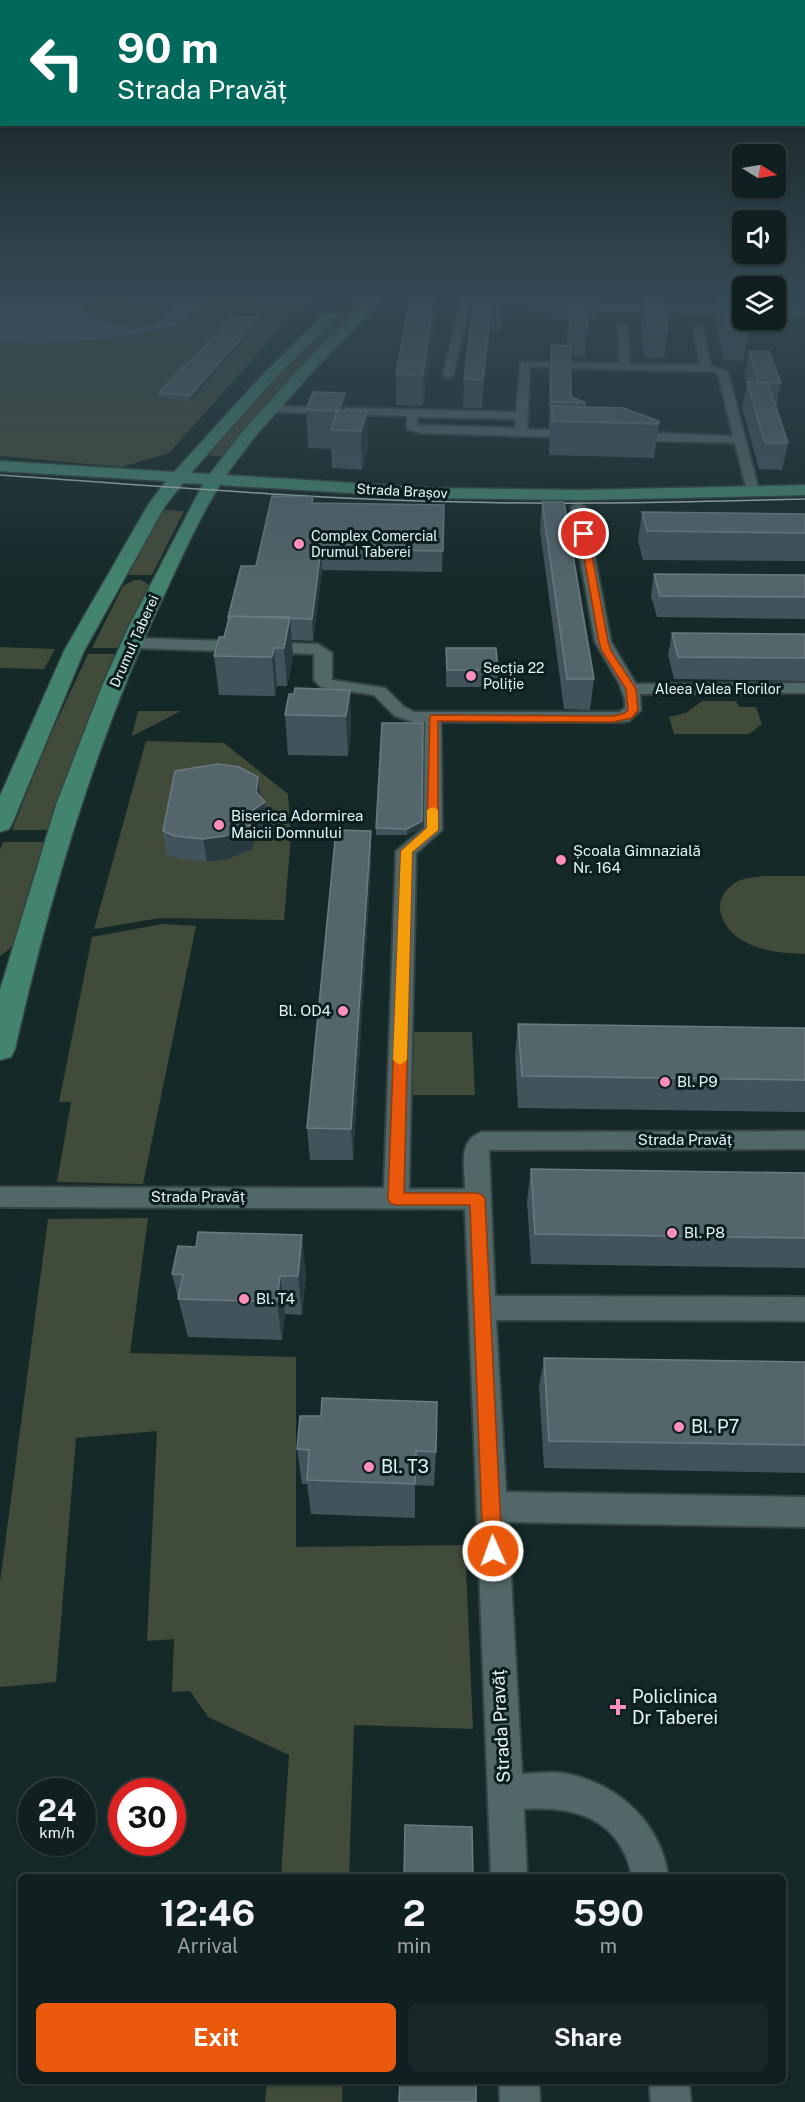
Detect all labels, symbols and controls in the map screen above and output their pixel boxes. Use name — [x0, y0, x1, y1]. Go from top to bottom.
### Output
text: 90 m — [117, 23, 219, 72]
icon: left — [18, 24, 96, 102]
text: Strada Pravăț — [117, 73, 288, 105]
north arrow — [732, 144, 786, 198]
map controls — [732, 144, 786, 330]
button: sound — [732, 210, 786, 264]
button: layers — [732, 276, 786, 330]
street label: Strada Brașov — [356, 481, 448, 501]
pin — [558, 508, 609, 559]
icon: arrive — [567, 517, 600, 550]
place label: Complex Comercial Drumul Taberei — [311, 528, 438, 560]
marker: Complex Comercial Drumul Taberei — [292, 537, 306, 551]
street label: Drumul Taberei — [106, 592, 162, 690]
place label: Secția 22 Poliție — [483, 660, 544, 692]
marker: Secția 22 Poliție — [464, 669, 478, 683]
street label: Aleea Valea Florilor — [655, 681, 781, 697]
place label: Biserica Adormirea Maicii Domnului — [231, 807, 363, 841]
marker: Biserica Adormirea Maicii Domnului — [212, 818, 226, 832]
place label: Școala Gimnazială Nr. 164 — [573, 842, 701, 876]
marker: Școala Gimnazială Nr. 164 — [554, 853, 568, 867]
place label: Bl. OD4 — [279, 1002, 331, 1019]
marker: Bl. OD4 — [336, 1004, 350, 1018]
place label: Bl. P9 — [677, 1073, 718, 1090]
marker: Bl. P9 — [658, 1075, 672, 1089]
street label: Strada Pravăț — [638, 1131, 733, 1148]
street label: Strada Pravăț — [151, 1188, 246, 1205]
place label: Bl. P8 — [684, 1224, 725, 1241]
marker: Bl. P8 — [665, 1226, 679, 1240]
place label: Bl. T4 — [256, 1290, 295, 1307]
marker: Bl. T4 — [237, 1292, 251, 1306]
place label: Bl. P7 — [691, 1416, 739, 1437]
marker: Bl. P7 — [672, 1420, 686, 1434]
place label: Bl. T3 — [381, 1456, 429, 1477]
marker: Bl. T3 — [362, 1460, 376, 1474]
position arrow — [461, 1519, 525, 1583]
street label: Strada Pravăț — [487, 1669, 514, 1783]
place label: Policlinica Dr Taberei — [632, 1686, 718, 1728]
marker: Policlinica Dr Taberei — [609, 1698, 627, 1716]
speed limit sign: 30 — [108, 1778, 186, 1856]
text: 24 — [38, 1792, 76, 1828]
text: km/h — [39, 1824, 75, 1841]
text: 12:46 — [160, 1892, 255, 1934]
text: 2 — [403, 1892, 426, 1934]
text: 590 — [573, 1892, 644, 1934]
text: Arrival — [177, 1934, 238, 1958]
text: min — [397, 1934, 431, 1958]
text: m — [600, 1934, 617, 1958]
button: Exit — [36, 2003, 396, 2072]
button: Share — [408, 2003, 768, 2072]

